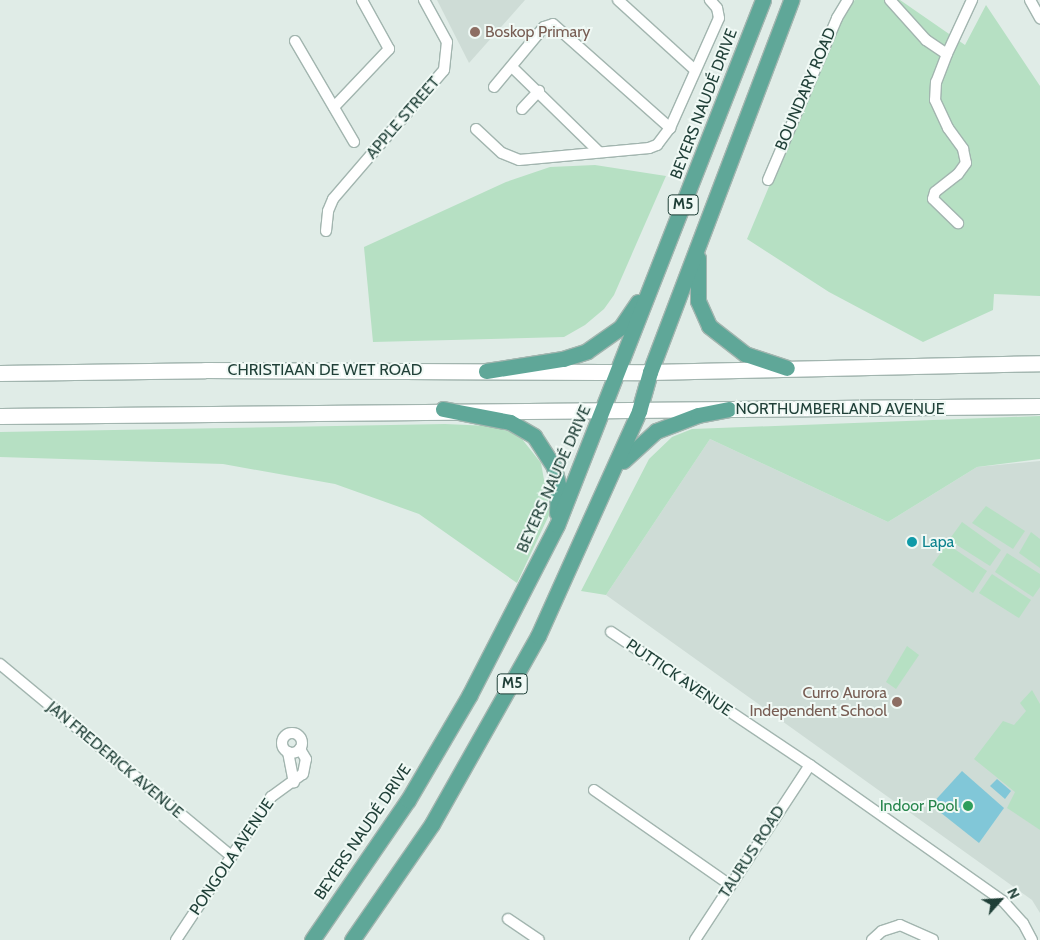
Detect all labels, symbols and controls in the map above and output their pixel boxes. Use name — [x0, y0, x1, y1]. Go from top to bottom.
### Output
place label: Boskop Primary — [485, 22, 590, 42]
street label: BOUNDARY ROAD — [771, 25, 841, 153]
marker: Boskop Primary — [469, 26, 481, 38]
street label: BEYERS NAUDÉ DRIVE — [666, 26, 742, 182]
street label: APPLE STREET — [362, 73, 444, 163]
road number: M5 — [667, 192, 699, 218]
street label: CHRISTIAAN DE WET ROAD — [228, 360, 422, 380]
street label: NORTHUMBERLAND AVENUE — [735, 399, 945, 419]
street label: BEYERS NAUDÉ DRIVE — [513, 402, 595, 556]
place label: Lapa — [922, 532, 954, 552]
marker: Lapa — [906, 536, 918, 548]
street label: PUTTICK AVENUE — [622, 635, 736, 721]
road number: M5 — [496, 672, 528, 696]
place label: Curro Aurora Independent School — [749, 683, 887, 721]
marker: Curro Aurora Independent School — [891, 696, 903, 708]
street label: JAN FREDERICK AVENUE — [43, 697, 187, 823]
street label: BEYERS NAUDÉ DRIVE — [310, 761, 416, 903]
street label: PONGOLA AVENUE — [186, 795, 278, 919]
place label: Indoor Pool — [880, 796, 958, 816]
marker: Indoor Pool — [962, 800, 974, 812]
street label: TAURUS ROAD — [715, 802, 789, 902]
north arrow — [975, 875, 1025, 925]
text: N — [1003, 885, 1024, 902]

